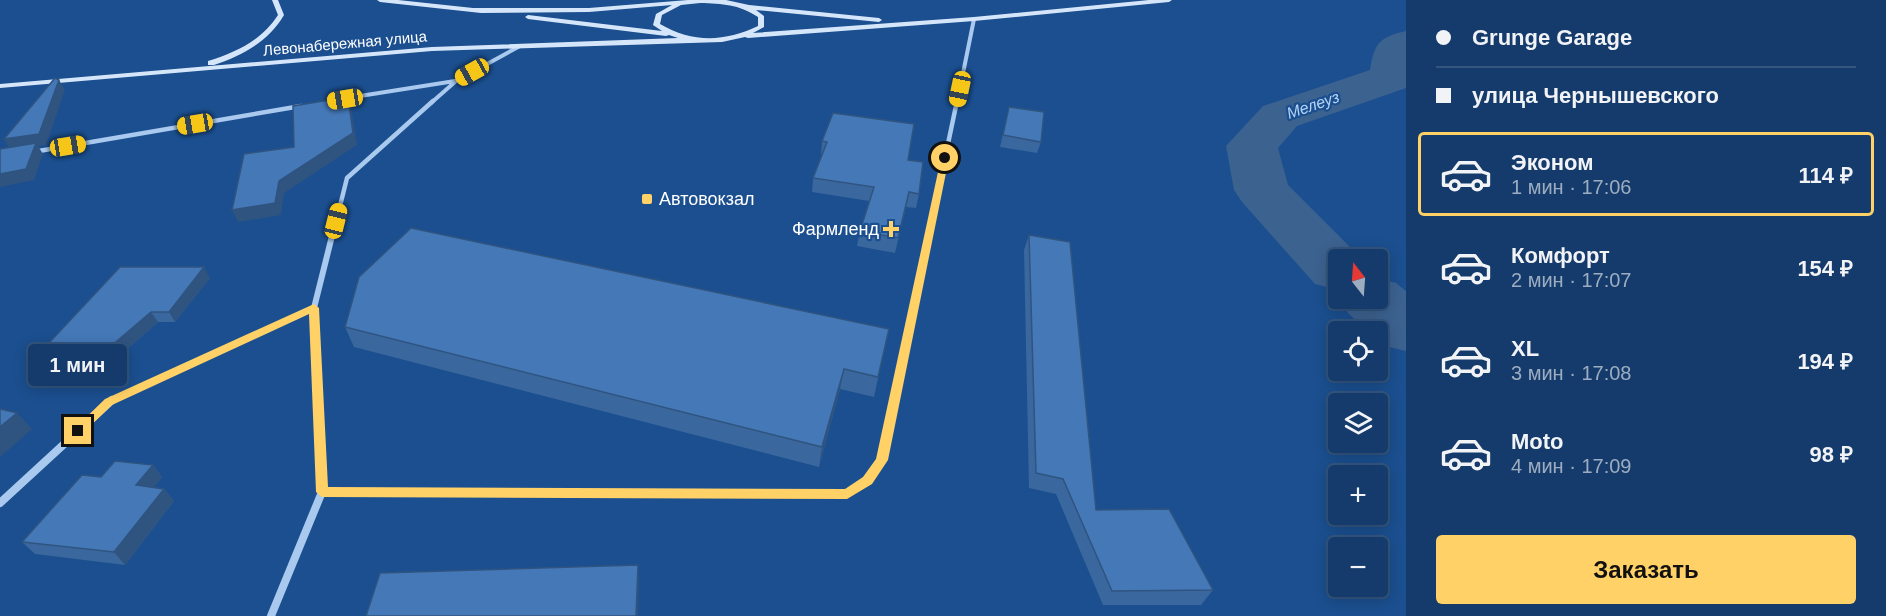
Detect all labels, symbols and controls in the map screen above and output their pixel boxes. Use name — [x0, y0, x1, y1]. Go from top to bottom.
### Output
text: Grunge Garage — [1472, 25, 1632, 50]
street label: Левонабережная улица — [262, 27, 428, 59]
car — [452, 55, 492, 89]
car — [947, 70, 973, 108]
text: улица Чернышевского — [1472, 83, 1719, 108]
car — [326, 87, 364, 111]
water label: Мелеуз — [1284, 88, 1342, 122]
car — [176, 112, 214, 136]
car — [49, 134, 87, 158]
route start — [931, 144, 958, 171]
icon: car — [1439, 147, 1493, 201]
text: Эконом — [1511, 150, 1594, 175]
text: 114 ₽ — [1799, 163, 1853, 188]
text: 1 мин · 17:06 — [1511, 176, 1631, 198]
place label: Автовокзал — [659, 189, 754, 209]
marker: Автовокзал — [640, 192, 654, 206]
car — [323, 201, 349, 241]
place label: Фармленд — [792, 219, 879, 239]
marker: Фармленд — [884, 222, 898, 236]
icon: car — [1439, 240, 1493, 294]
text: Комфорт — [1511, 243, 1610, 268]
north arrow — [1328, 249, 1388, 309]
map controls — [1328, 249, 1388, 597]
text: 154 ₽ — [1797, 256, 1853, 281]
text: 2 мин · 17:07 — [1511, 269, 1631, 291]
button: locate — [1328, 321, 1388, 381]
icon: car — [1439, 333, 1493, 387]
text: XL — [1511, 336, 1539, 361]
callout: 1 мин — [28, 344, 128, 386]
text: 194 ₽ — [1797, 349, 1853, 374]
text: 1 мин — [50, 354, 105, 376]
text: 3 мин · 17:08 — [1511, 362, 1631, 384]
button: layers — [1328, 393, 1388, 453]
route end — [64, 417, 91, 444]
icon: car — [1439, 426, 1493, 480]
text: Moto — [1511, 429, 1564, 454]
text: 98 ₽ — [1810, 442, 1853, 467]
text: 4 мин · 17:09 — [1511, 455, 1631, 477]
button: + — [1328, 465, 1388, 525]
button: Заказать — [1436, 535, 1856, 604]
button: − — [1328, 537, 1388, 597]

